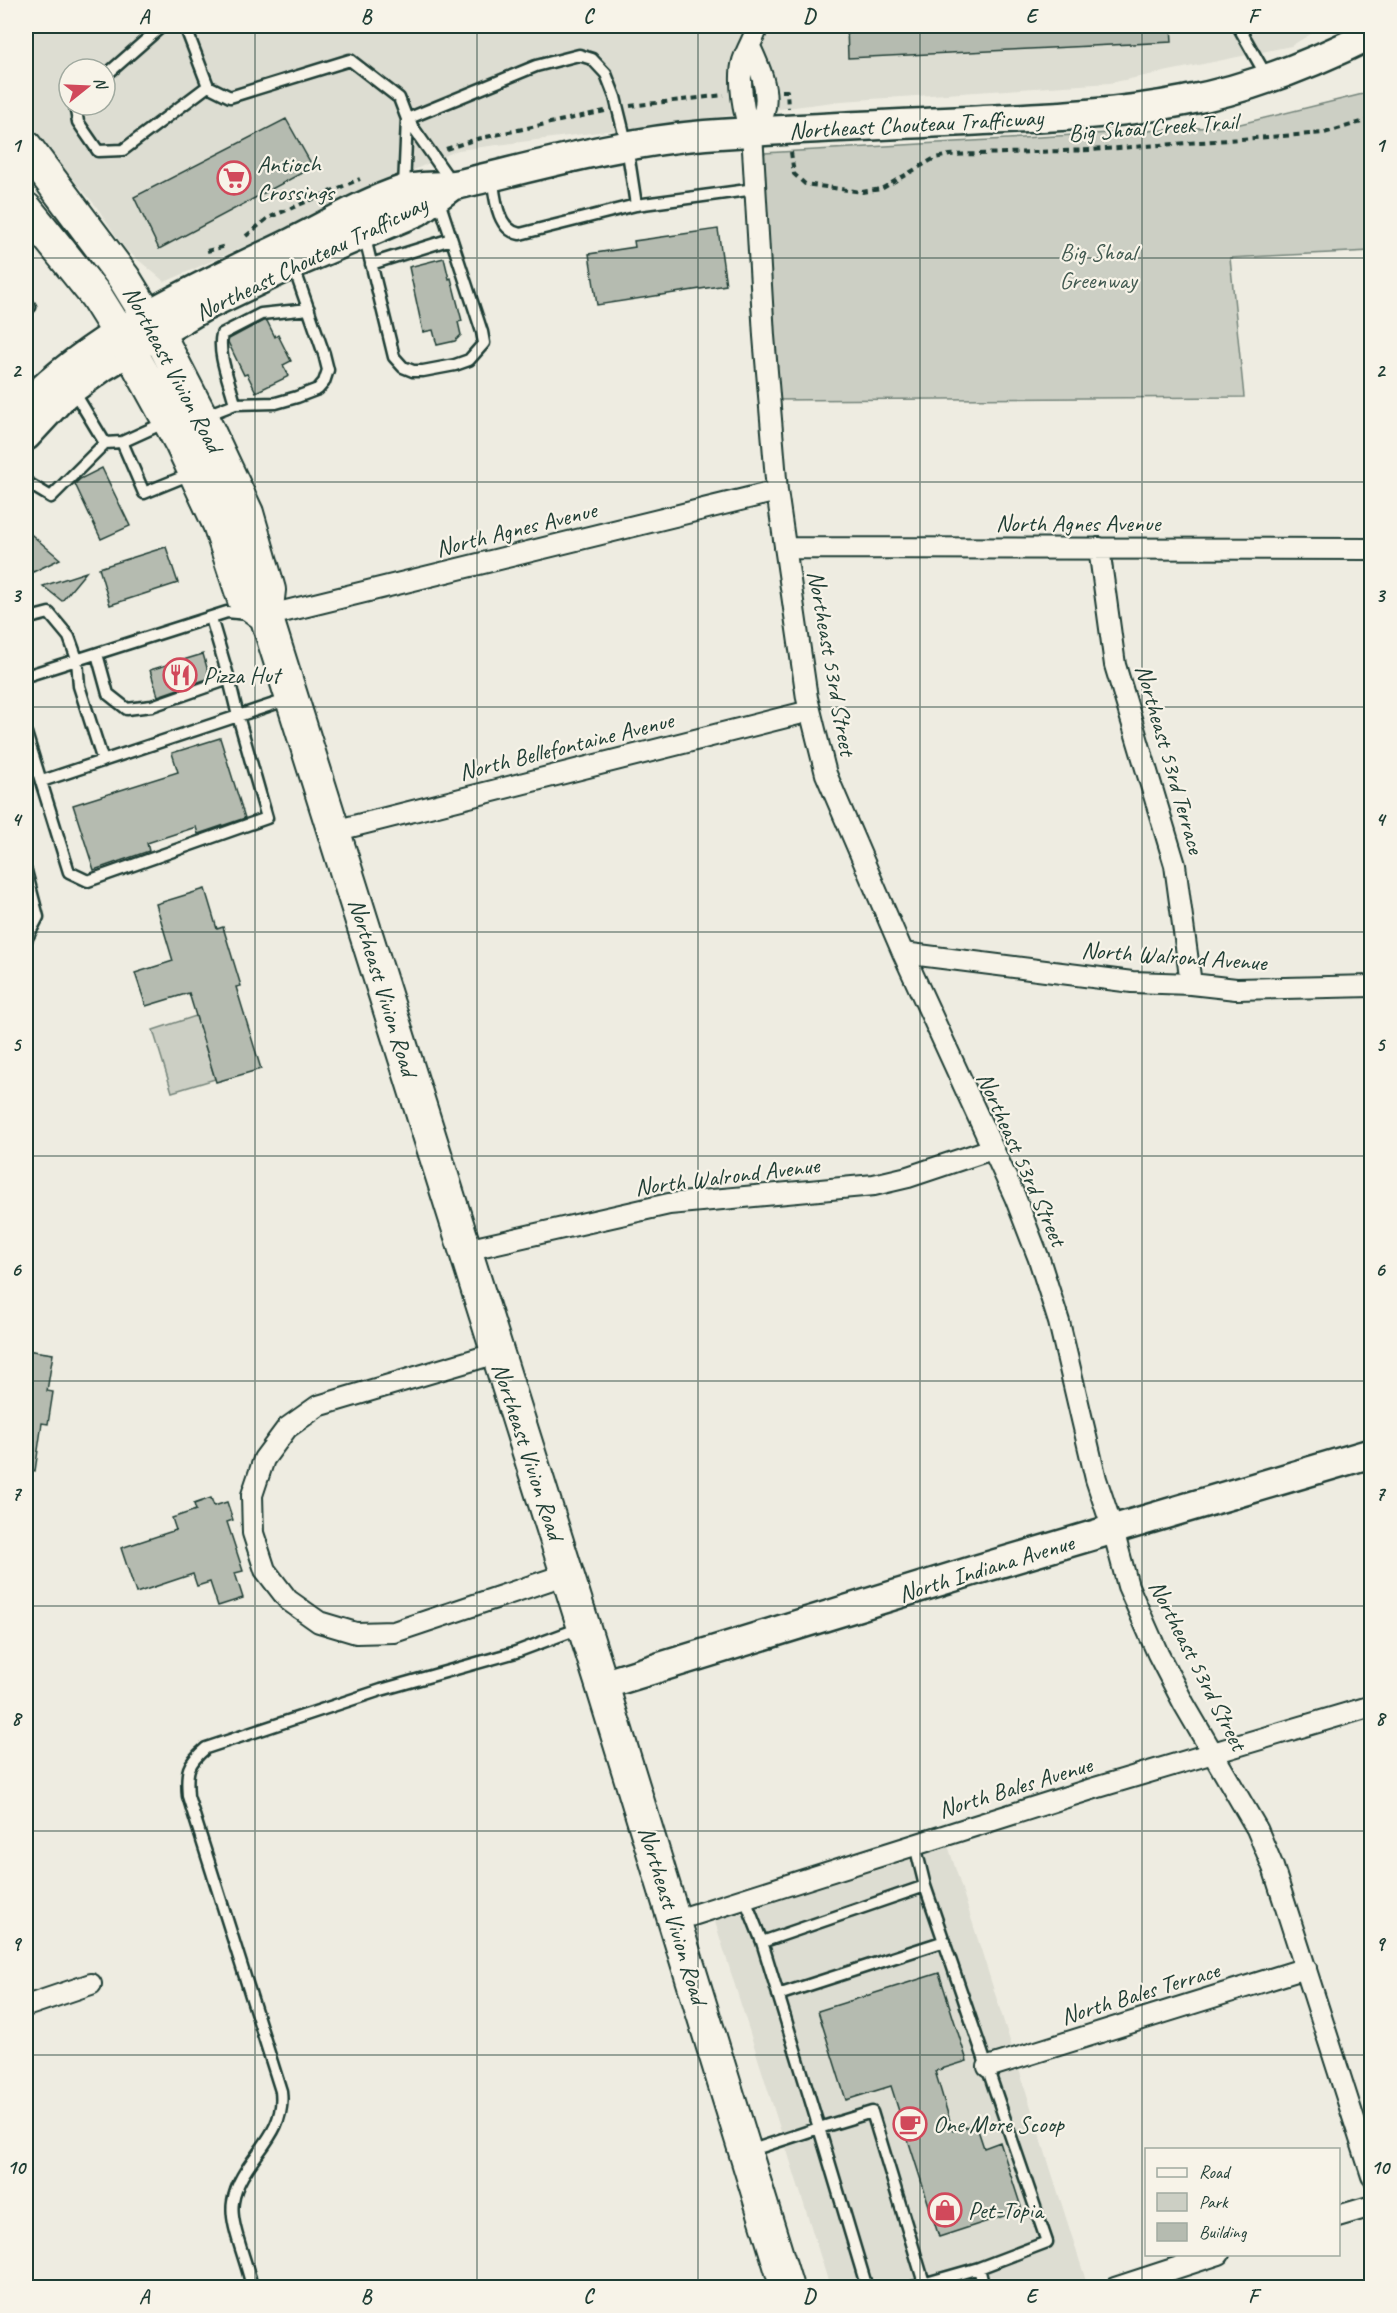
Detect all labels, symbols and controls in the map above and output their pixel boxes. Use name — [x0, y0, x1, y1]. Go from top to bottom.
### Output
text: A — [139, 4, 151, 29]
text: B — [361, 4, 373, 29]
text: C — [583, 4, 595, 29]
text: D — [803, 4, 817, 29]
text: E — [1026, 4, 1040, 29]
text: F — [1248, 4, 1262, 29]
north arrow — [57, 57, 117, 117]
text: N — [89, 75, 112, 93]
street label: Northeast Chouteau Trafficway — [788, 102, 1046, 146]
street label: Big Shoal Creek Trail — [1067, 106, 1243, 148]
text: 1 — [12, 133, 23, 158]
text: 1 — [1376, 133, 1387, 158]
place label: Antioch Crossings — [257, 149, 336, 207]
supermarket icon: Antioch Crossings — [216, 160, 252, 196]
street label: Northeast Chouteau Trafficway — [190, 188, 434, 327]
park label: Big Shoal Greenway — [1059, 237, 1140, 295]
street label: Northeast Vivion Road — [117, 281, 231, 460]
text: 2 — [12, 358, 23, 383]
text: 2 — [1376, 358, 1387, 383]
street label: North Agnes Avenue — [433, 494, 602, 563]
street label: North Agnes Avenue — [996, 508, 1162, 538]
street label: Northeast 53rd Street — [801, 568, 863, 760]
text: 3 — [12, 583, 23, 608]
text: 3 — [1376, 583, 1387, 608]
restaurant icon: Pizza Hut — [162, 657, 198, 693]
place label: Pizza Hut — [203, 660, 283, 690]
street label: Northeast 53rd Terrace — [1129, 661, 1212, 859]
street label: North Bellefontaine Avenue — [456, 704, 678, 787]
text: 4 — [12, 807, 24, 832]
text: 4 — [1376, 807, 1388, 832]
street label: Northeast Vivion Road — [342, 895, 425, 1083]
street label: North Walrond Avenue — [1080, 935, 1270, 978]
text: 5 — [12, 1032, 23, 1057]
text: 5 — [1376, 1032, 1387, 1057]
street label: Northeast 53rd Street — [970, 1067, 1075, 1252]
street label: North Walrond Avenue — [633, 1150, 823, 1202]
text: 6 — [11, 1257, 22, 1282]
text: 6 — [1375, 1257, 1386, 1282]
street label: Northeast Vivion Road — [485, 1359, 572, 1546]
text: 7 — [12, 1481, 23, 1506]
text: 7 — [1376, 1481, 1387, 1506]
street label: North Indiana Avenue — [895, 1526, 1079, 1609]
street label: Northeast 53rd Street — [1142, 1575, 1255, 1757]
text: 8 — [12, 1706, 24, 1731]
text: 8 — [1376, 1706, 1388, 1731]
street label: North Bales Avenue — [935, 1749, 1098, 1825]
street label: Northeast Vivion Road — [632, 1823, 715, 2011]
text: 9 — [12, 1931, 23, 1956]
text: 9 — [1376, 1931, 1387, 1956]
street label: North Bales Terrace — [1057, 1954, 1225, 2031]
cafe icon: One More Scoop — [892, 2106, 928, 2142]
place label: One More Scoop — [933, 2109, 1065, 2139]
legend — [1145, 2148, 1340, 2256]
text: 10 — [7, 2155, 27, 2180]
text: 10 — [1371, 2155, 1391, 2180]
text: Road — [1199, 2161, 1232, 2183]
text: Park — [1199, 2191, 1229, 2213]
shop icon: Pet-Topia — [927, 2192, 963, 2228]
place label: Pet-Topia — [968, 2195, 1045, 2225]
text: Building — [1199, 2221, 1248, 2243]
text: A — [139, 2284, 151, 2309]
text: B — [361, 2284, 373, 2309]
text: C — [583, 2284, 595, 2309]
text: D — [803, 2284, 817, 2309]
text: E — [1026, 2284, 1040, 2309]
text: F — [1248, 2284, 1262, 2309]

